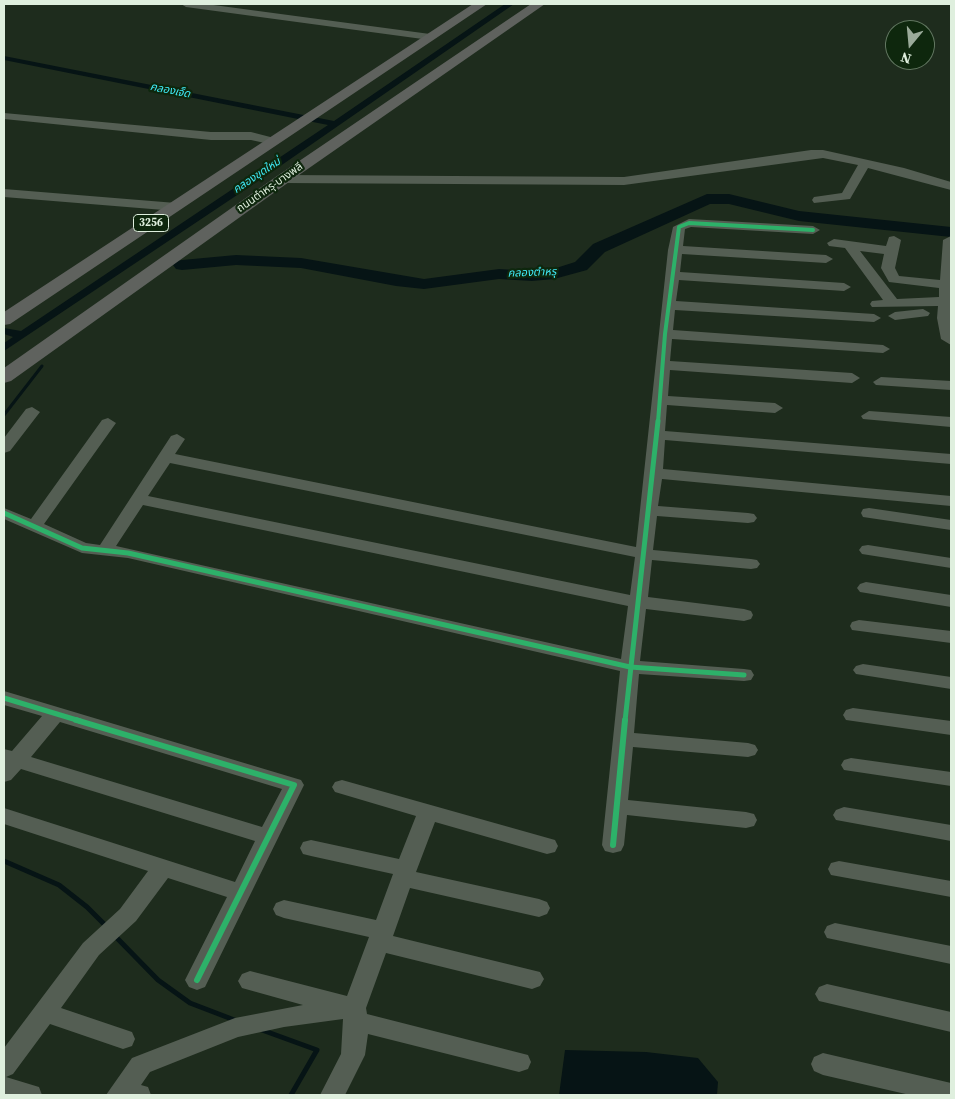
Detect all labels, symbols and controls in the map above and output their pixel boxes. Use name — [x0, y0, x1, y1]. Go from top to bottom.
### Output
north arrow — [885, 20, 935, 70]
text: N — [898, 47, 914, 69]
water label: คลองเจ็ด — [149, 81, 191, 101]
water label: คลองขุดใหม่ — [231, 155, 283, 197]
street label: ถนนตำหรุ-บางพลี — [234, 160, 306, 216]
road number: 3256 — [134, 214, 168, 232]
water label: คลองตำหรุ — [508, 266, 556, 280]

